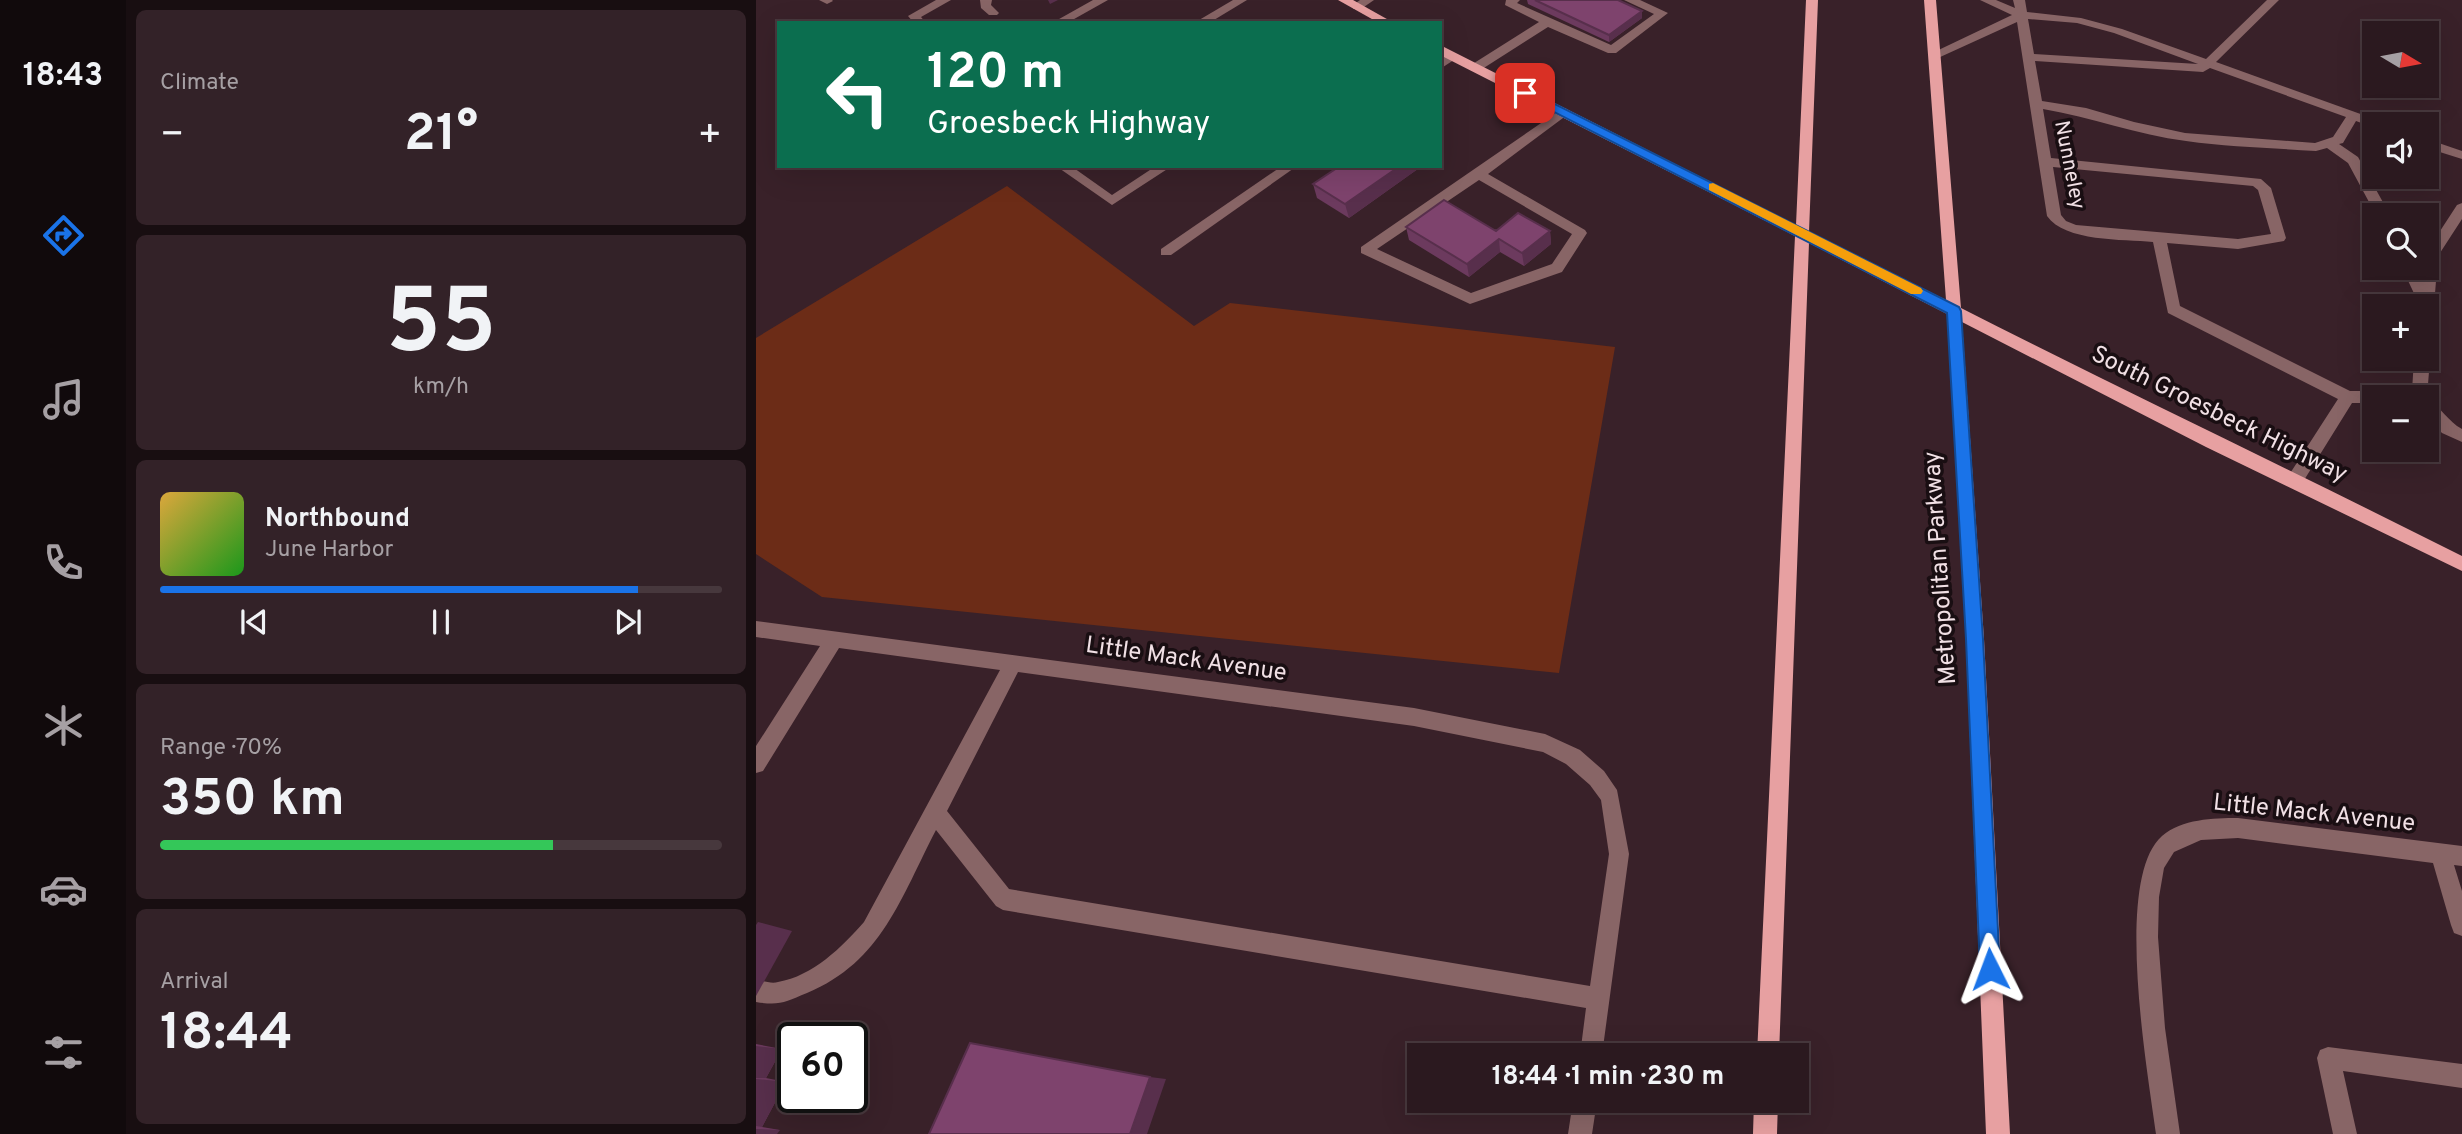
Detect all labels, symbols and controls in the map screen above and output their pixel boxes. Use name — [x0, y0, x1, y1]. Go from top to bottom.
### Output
north arrow — [2362, 21, 2440, 98]
map controls — [2362, 21, 2439, 462]
text: 120 m — [927, 44, 1064, 106]
icon: left — [812, 49, 903, 140]
text: 18:43 — [23, 57, 103, 97]
pin — [1495, 63, 1555, 123]
text: Climate — [160, 69, 239, 98]
icon: arrive — [1506, 74, 1544, 112]
text: 21° — [404, 103, 478, 169]
text: Groesbeck Highway — [927, 105, 1210, 145]
text: − — [160, 112, 185, 161]
text: + — [697, 112, 722, 161]
button: sound — [2362, 112, 2439, 189]
street label: Nunneley — [2047, 118, 2091, 212]
button: search — [2362, 203, 2439, 280]
icon: directions — [39, 211, 88, 260]
text: 55 — [385, 270, 497, 385]
button: + — [2362, 294, 2439, 371]
street label: South Groesbeck Highway — [2086, 340, 2352, 490]
text: km/h — [413, 373, 469, 402]
icon: music — [39, 375, 88, 424]
button: − — [2362, 385, 2439, 462]
street label: Metropolitan Parkway — [1918, 450, 1964, 686]
text: Northbound — [265, 503, 410, 536]
text: June Harbor — [265, 536, 393, 565]
icon: phone — [39, 538, 88, 587]
icon: previous — [235, 603, 273, 641]
icon: pause — [422, 603, 460, 641]
icon: next — [609, 603, 647, 641]
street label: Little Mack Avenue — [1083, 631, 1289, 689]
icon: climate — [39, 701, 88, 750]
text: Range · 70% — [160, 734, 282, 763]
text: 350 km — [160, 768, 345, 834]
street label: Little Mack Avenue — [2212, 788, 2416, 840]
icon: car — [39, 865, 88, 914]
position arrow — [1953, 932, 2027, 1006]
text: Arrival — [160, 968, 229, 997]
text: 18:44 — [160, 1002, 293, 1068]
speed limit sign: 60 — [777, 1022, 868, 1113]
icon: filters — [39, 1028, 88, 1077]
text: 18:44 · 1 min · 230 m — [1492, 1061, 1724, 1094]

